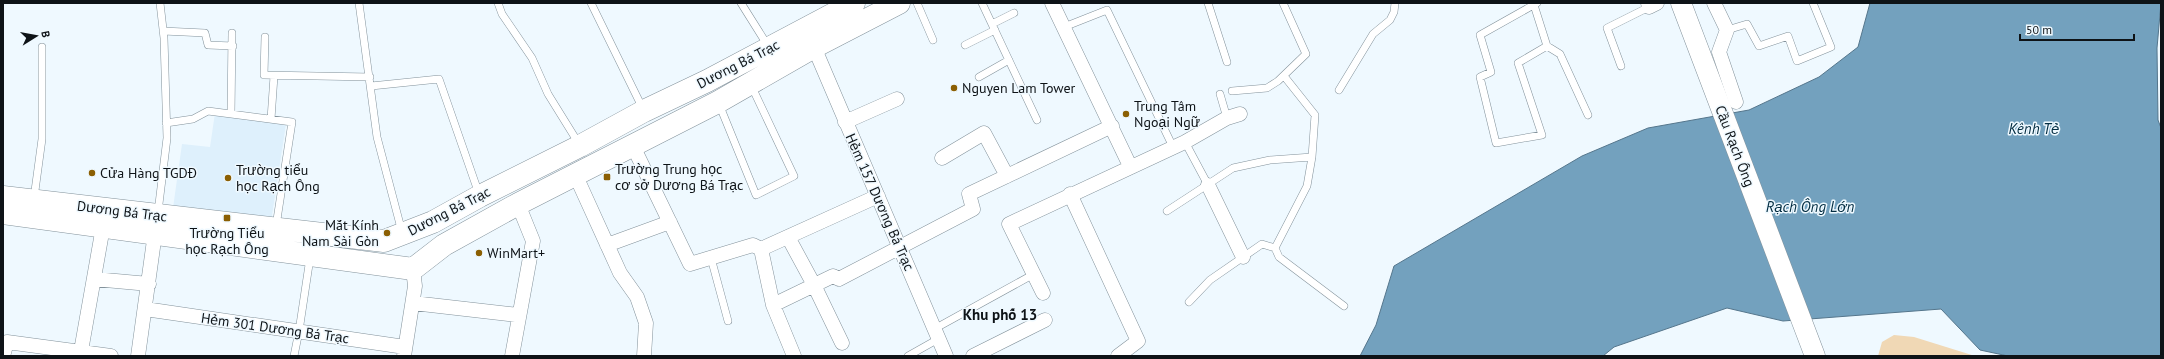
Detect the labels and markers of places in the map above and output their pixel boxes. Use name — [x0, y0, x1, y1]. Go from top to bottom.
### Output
place label: Nguyen Lam Tower — [962, 79, 1076, 97]
marker: Nguyen Lam Tower — [949, 83, 959, 93]
place label: Trung Tâm Ngoại Ngữ — [1134, 97, 1200, 131]
marker: Trung Tâm Ngoại Ngữ — [1121, 109, 1131, 119]
place label: Trường Trung học cơ sở Dương Bá Trạc — [615, 160, 743, 194]
place label: Trường tiểu học Rạch Ông — [236, 161, 320, 195]
place label: Cửa Hàng TGDĐ — [100, 164, 197, 182]
marker: Cửa Hàng TGDĐ — [87, 168, 97, 178]
marker: Trường Trung học cơ sở Dương Bá Trạc — [602, 172, 612, 182]
marker: Trường tiểu học Rạch Ông — [223, 173, 233, 183]
marker: Trường Tiểu học Rạch Ông — [222, 213, 232, 223]
place label: Mắt Kính Nam Sài Gòn — [302, 216, 379, 250]
place label: Trường Tiểu học Rạch Ông — [185, 224, 269, 258]
marker: Mắt Kính Nam Sài Gòn — [382, 228, 392, 238]
place label: WinMart+ — [487, 244, 545, 262]
marker: WinMart+ — [474, 248, 484, 258]

